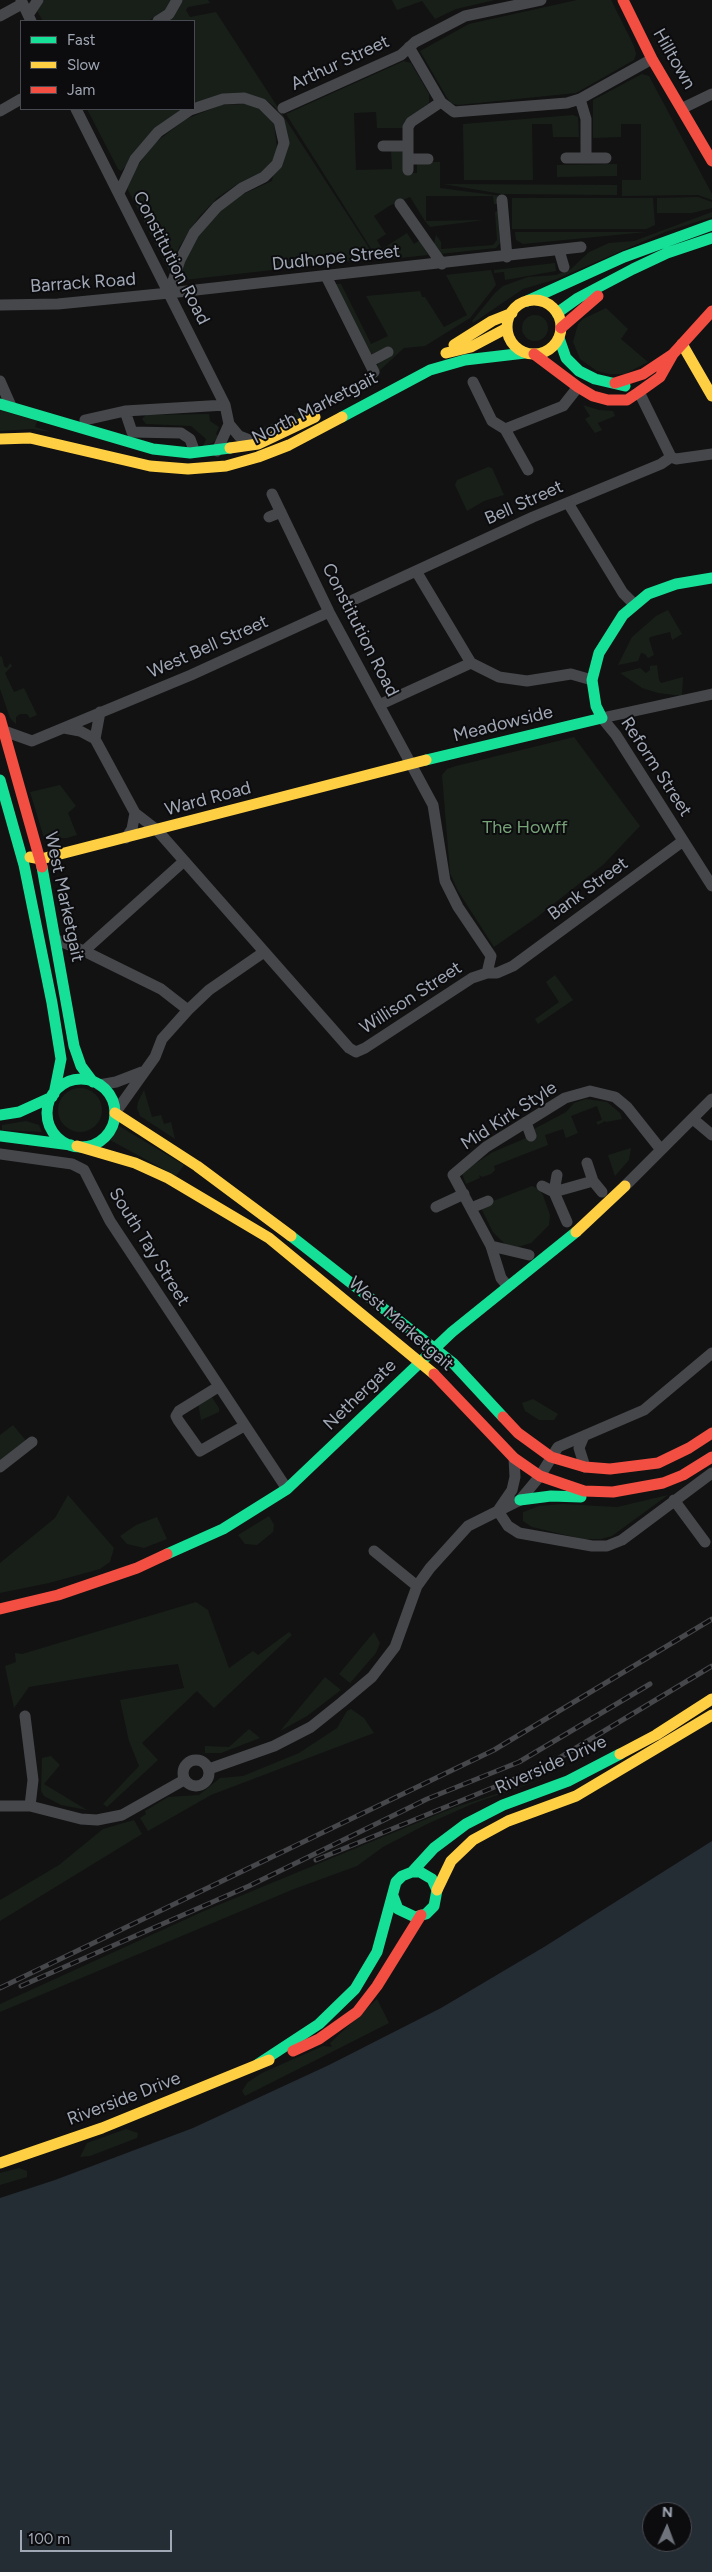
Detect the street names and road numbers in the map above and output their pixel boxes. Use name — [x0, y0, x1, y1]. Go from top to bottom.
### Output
street label: Hilltown — [648, 25, 700, 93]
street label: Arthur Street — [287, 31, 393, 95]
street label: Constitution Road — [128, 188, 214, 328]
street label: Dudhope Street — [271, 241, 401, 275]
street label: Barrack Road — [29, 269, 137, 297]
street label: North Marketgait — [249, 367, 381, 449]
street label: Bell Street — [481, 476, 567, 530]
street label: Constitution Road — [317, 560, 403, 700]
street label: West Bell Street — [144, 611, 272, 683]
street label: Meadowside — [451, 701, 555, 747]
street label: Reform Street — [616, 713, 696, 821]
street label: Ward Road — [163, 777, 253, 821]
street label: West Marketgait — [40, 830, 88, 964]
street label: Bank Street — [544, 853, 632, 925]
street label: Willison Street — [356, 957, 466, 1039]
street label: Mid Kirk Style — [457, 1077, 561, 1155]
street label: South Tay Street — [104, 1184, 194, 1310]
street label: West Marketgait — [344, 1272, 458, 1376]
street label: Nethergate — [319, 1355, 401, 1435]
street label: Riverside Drive — [492, 1731, 610, 1799]
street label: Riverside Drive — [64, 2068, 184, 2130]

